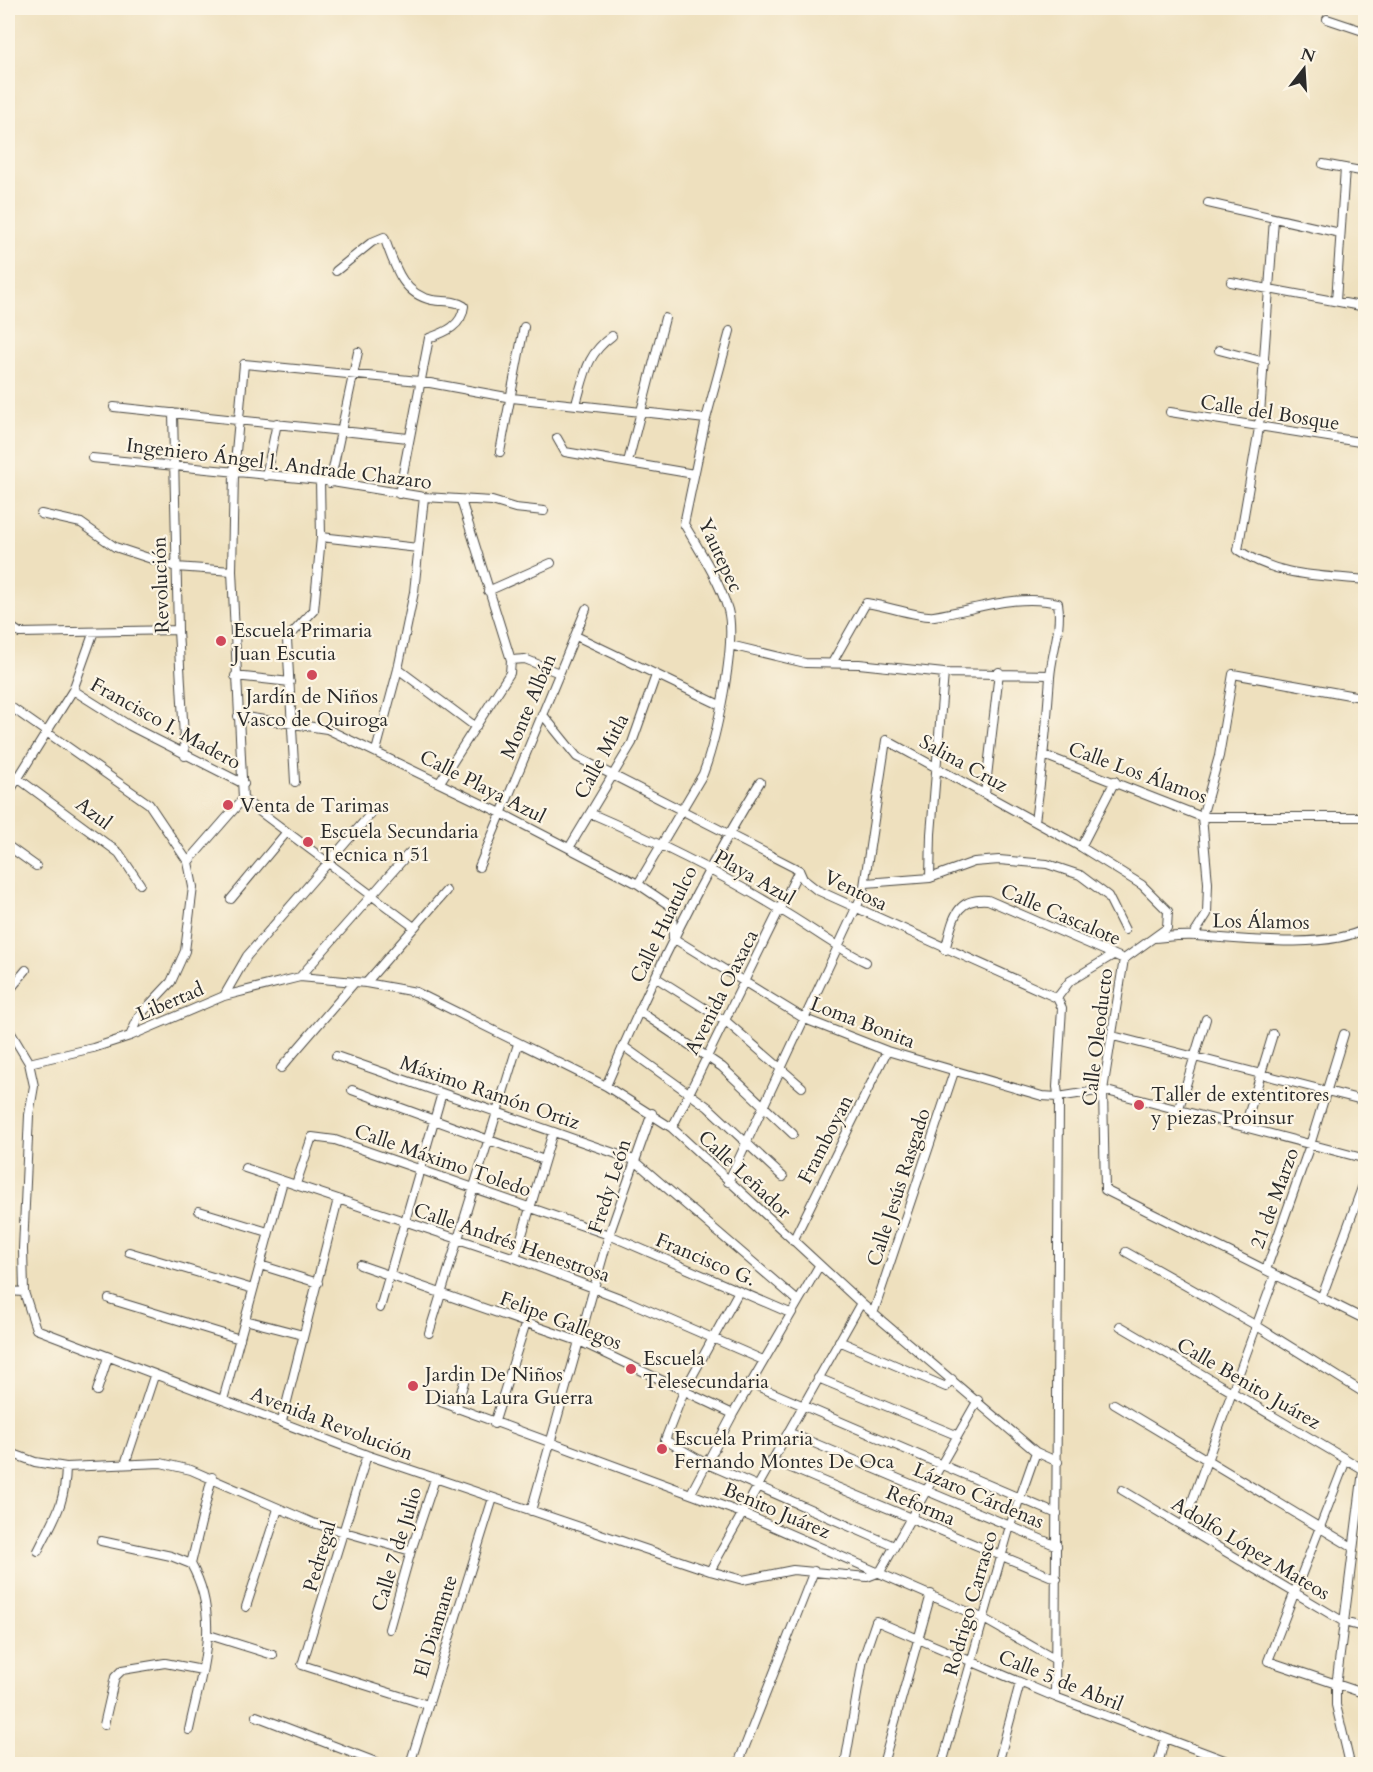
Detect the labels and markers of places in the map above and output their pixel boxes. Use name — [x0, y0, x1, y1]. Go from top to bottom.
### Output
place label: Escuela Primaria Juan Escutia — [230, 617, 373, 667]
marker: Escuela Primaria Juan Escutia — [214, 634, 228, 648]
marker: Jardín de Niños Vasco de Quiroga — [305, 668, 319, 682]
place label: Jardín de Niños Vasco de Quiroga — [236, 683, 388, 733]
place label: Venta de Tarimas — [240, 792, 389, 819]
marker: Venta de Tarimas — [221, 798, 235, 812]
place label: Escuela Secundaria Tecnica n 51 — [320, 818, 479, 868]
marker: Escuela Secundaria Tecnica n 51 — [301, 835, 315, 849]
place label: Taller de extentitores y piezas Proinsur — [1150, 1081, 1329, 1131]
marker: Taller de extentitores y piezas Proinsur — [1132, 1098, 1146, 1112]
place label: Escuela Telesecundaria — [643, 1345, 769, 1395]
place label: Jardin De Niños Diana Laura Guerra — [422, 1361, 593, 1411]
marker: Escuela Telesecundaria — [624, 1362, 638, 1376]
marker: Jardin De Niños Diana Laura Guerra — [406, 1379, 420, 1393]
place label: Escuela Primaria Fernando Montes De Oca — [674, 1425, 895, 1475]
marker: Escuela Primaria Fernando Montes De Oca — [655, 1442, 669, 1456]

